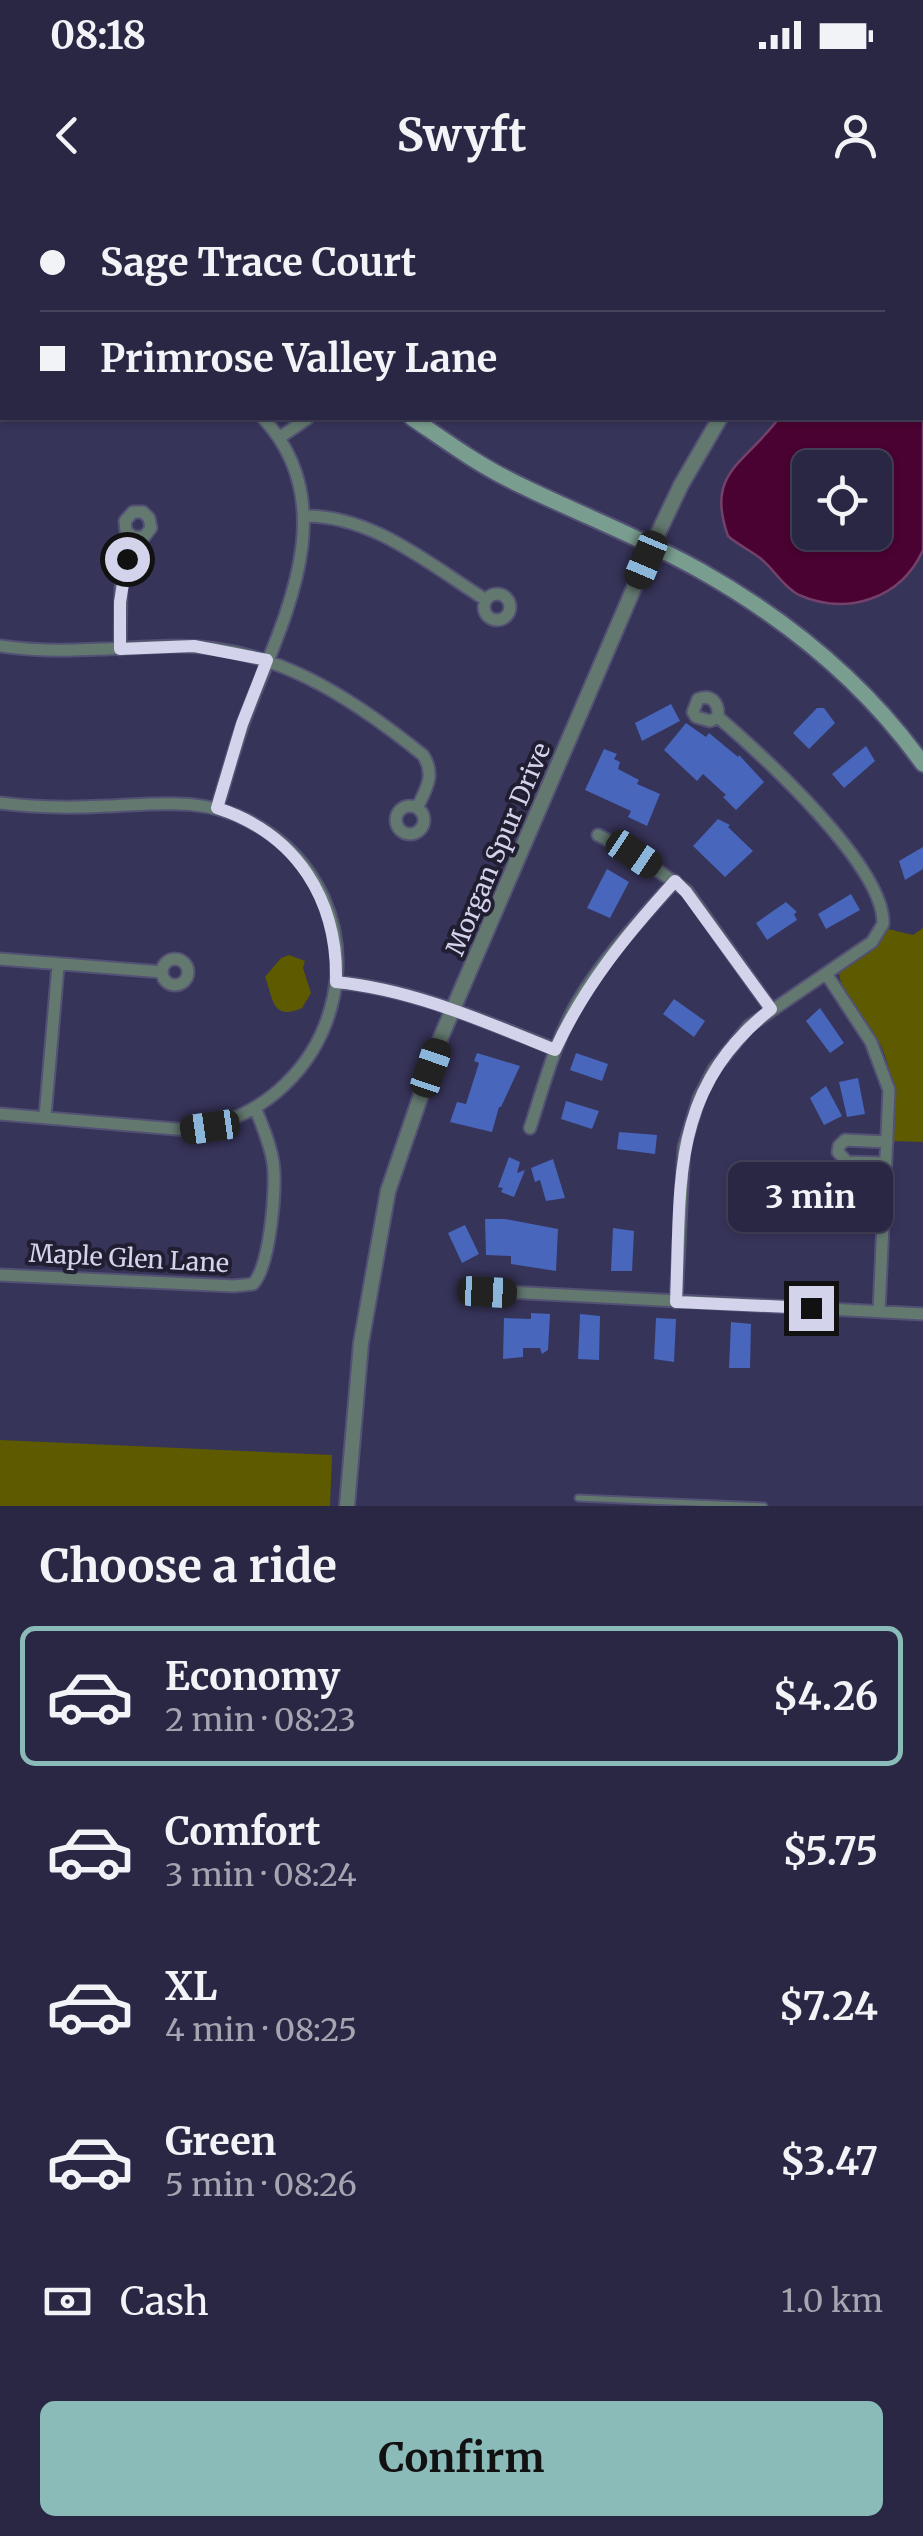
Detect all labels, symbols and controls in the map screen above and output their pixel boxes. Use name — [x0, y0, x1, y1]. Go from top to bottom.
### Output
text: 08:18 — [50, 12, 146, 59]
text: Swyft — [396, 107, 527, 163]
icon: back — [40, 108, 95, 163]
icon: person — [828, 108, 883, 163]
text: Sage Trace Court — [100, 239, 416, 286]
text: Primrose Valley Lane — [100, 335, 497, 382]
map controls — [792, 450, 892, 550]
button: locate — [792, 450, 892, 550]
car — [620, 527, 672, 593]
route start — [105, 537, 150, 582]
street label: Morgan Spur Drive — [439, 738, 557, 960]
car — [601, 825, 667, 883]
car — [407, 1035, 455, 1101]
car — [178, 1108, 242, 1146]
callout: 3 min — [728, 1163, 894, 1233]
text: 3 min — [765, 1177, 856, 1217]
street label: Maple Glen Lane — [28, 1237, 230, 1279]
car — [456, 1275, 518, 1309]
route end — [789, 1286, 834, 1331]
text: Choose a ride — [40, 1538, 337, 1594]
icon: car — [45, 1651, 135, 1741]
text: Economy — [165, 1653, 340, 1700]
text: $4.26 — [773, 1673, 878, 1720]
text: 2 min · 08:23 — [165, 1700, 356, 1740]
icon: car — [45, 1806, 135, 1896]
text: Comfort — [165, 1808, 321, 1855]
text: $5.75 — [782, 1828, 878, 1875]
text: 3 min · 08:24 — [165, 1855, 357, 1895]
icon: car — [45, 1961, 135, 2051]
text: XL — [165, 1963, 217, 2010]
text: $7.24 — [779, 1983, 878, 2030]
text: 4 min · 08:25 — [165, 2010, 357, 2050]
icon: car — [45, 2116, 135, 2206]
text: Green — [165, 2118, 276, 2165]
text: $3.47 — [780, 2138, 878, 2185]
text: 5 min · 08:26 — [165, 2165, 357, 2205]
icon: cash — [40, 2274, 95, 2329]
text: Cash — [120, 2278, 209, 2325]
text: 1.0 km — [781, 2281, 883, 2321]
button: Confirm — [40, 2401, 883, 2516]

